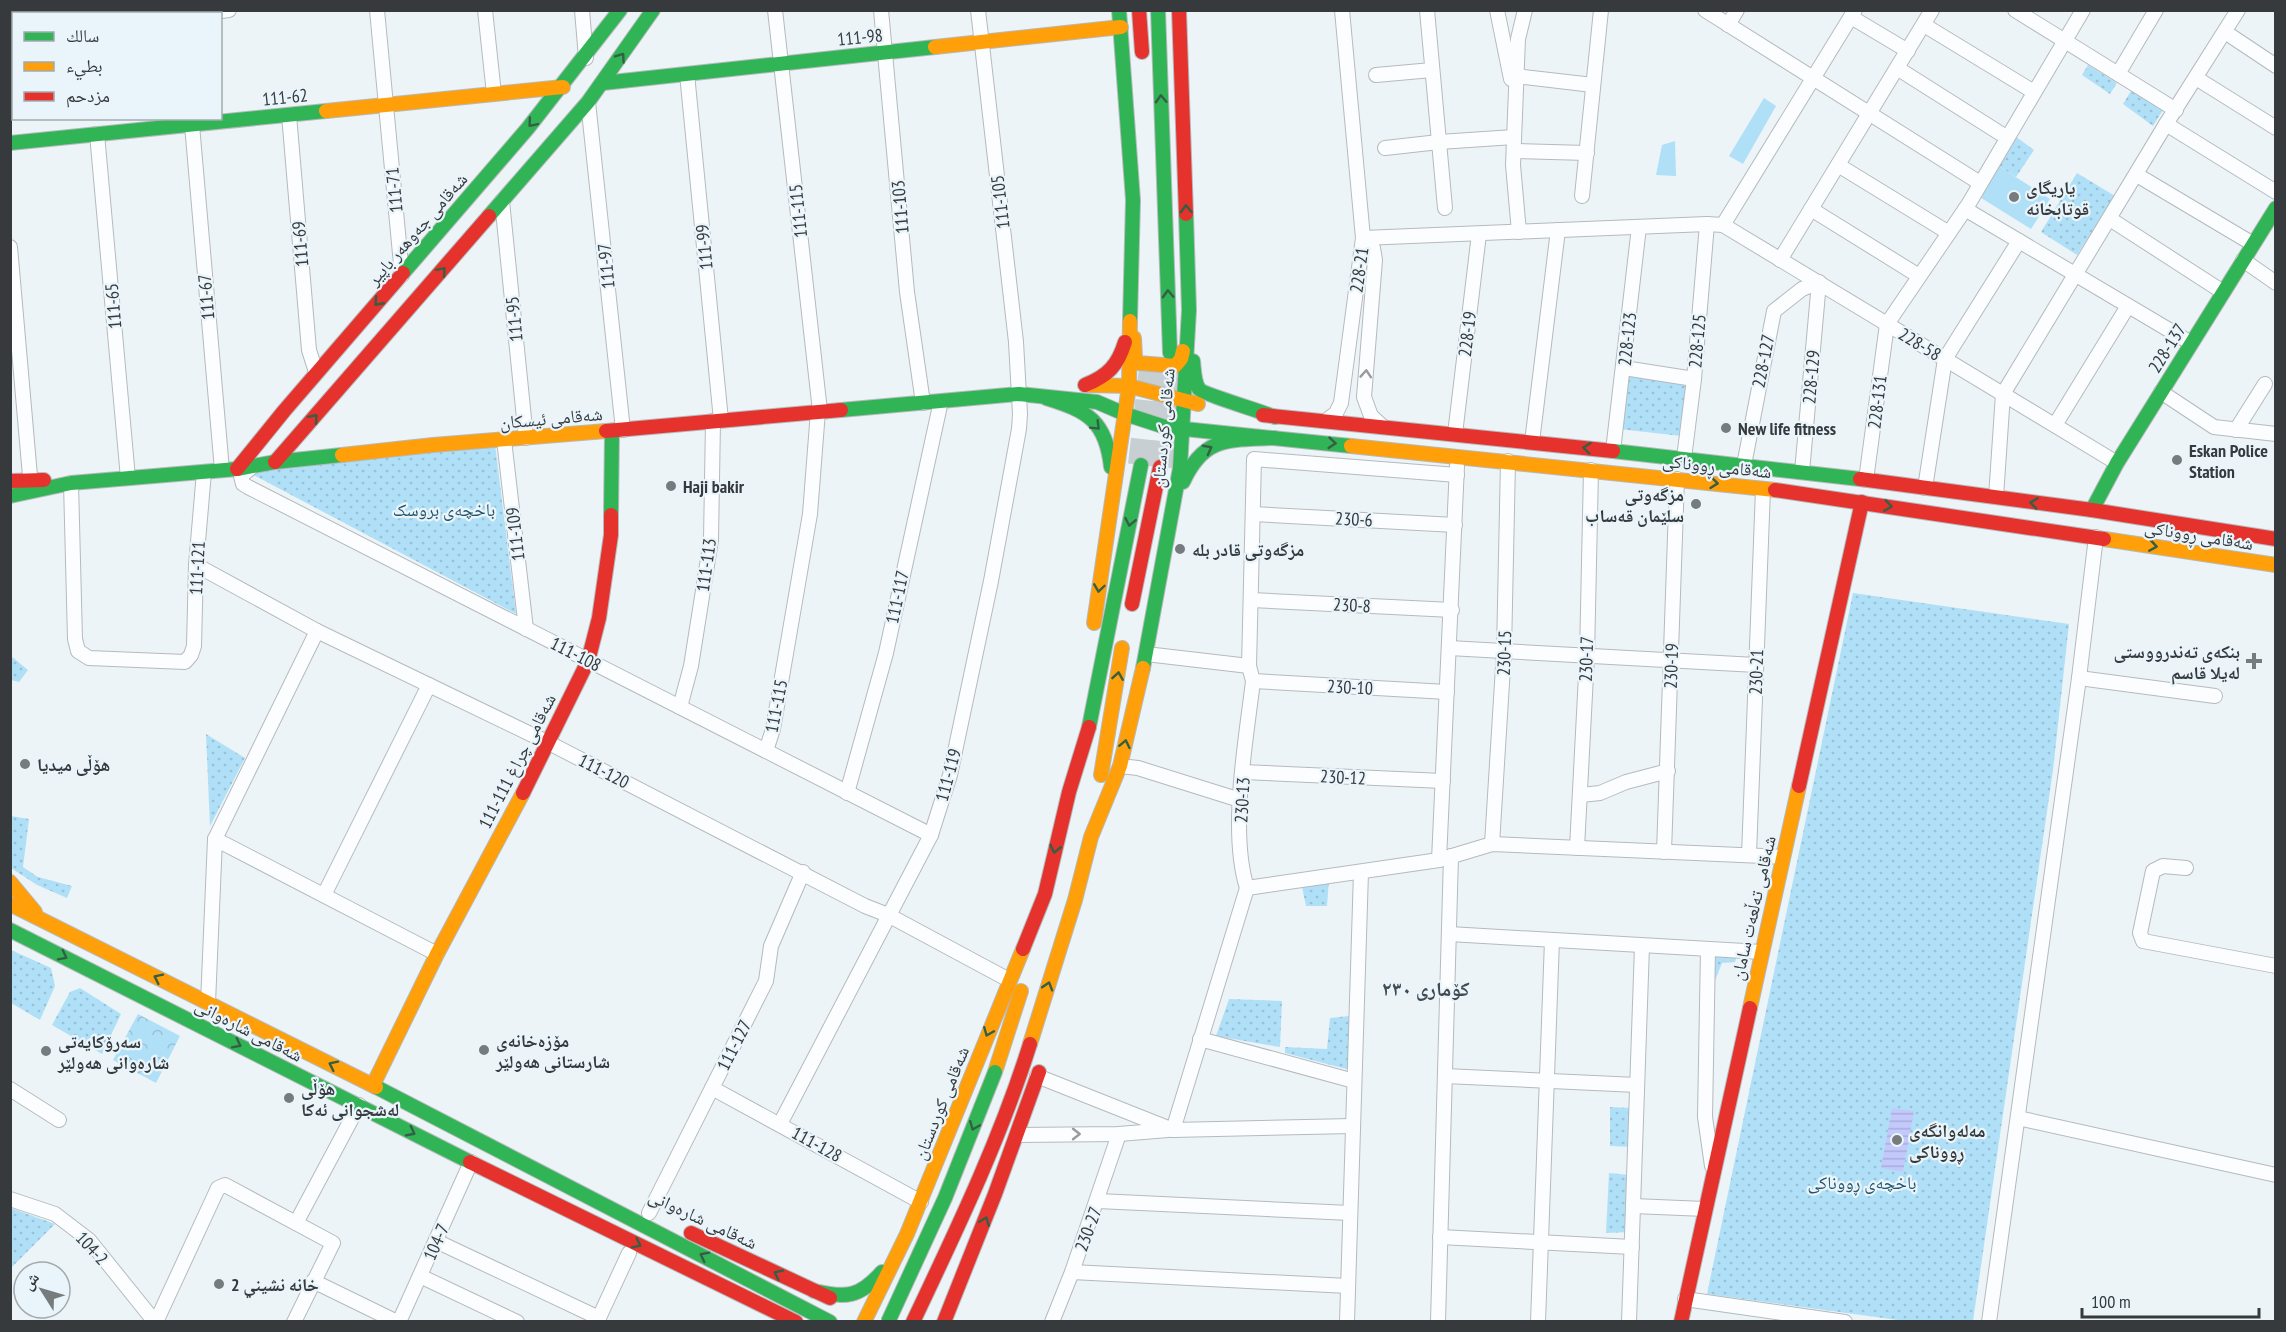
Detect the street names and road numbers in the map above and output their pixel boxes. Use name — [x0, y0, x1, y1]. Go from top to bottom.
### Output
street label: 111-98 — [836, 23, 884, 51]
street label: 111-62 — [261, 83, 309, 111]
street label: 111-71 — [380, 166, 408, 214]
street label: شەقامی جەوهەر باپیر — [361, 168, 472, 291]
street label: 111-105 — [985, 174, 1015, 230]
street label: 111-103 — [886, 179, 914, 235]
street label: 111-115 — [784, 183, 812, 239]
street label: 111-69 — [287, 220, 313, 268]
street label: 111-99 — [690, 223, 718, 271]
street label: 111-97 — [592, 242, 620, 290]
street label: 228-21 — [1344, 246, 1374, 294]
street label: 111-67 — [193, 273, 219, 321]
street label: 111-65 — [100, 282, 126, 330]
street label: 111-95 — [500, 295, 528, 343]
street label: 228-19 — [1453, 310, 1481, 358]
street label: 228-123 — [1613, 311, 1641, 367]
street label: 228-125 — [1683, 313, 1711, 369]
street label: 228-137 — [2143, 319, 2191, 377]
street label: 228-58 — [1894, 322, 1946, 366]
street label: 228-127 — [1747, 332, 1779, 390]
street label: 228-129 — [1797, 349, 1825, 405]
street label: شەقامی کوردستان — [1146, 367, 1180, 489]
street label: 228-131 — [1862, 374, 1892, 430]
street label: شەقامی ئیسکان — [499, 402, 603, 434]
street label: شەقامی ڕووناکی — [1661, 449, 1773, 486]
street label: 111-109 — [500, 506, 530, 562]
street label: 230-6 — [1335, 507, 1373, 531]
street label: شەقامی ڕووناکی — [2143, 515, 2255, 558]
street label: 111-113 — [691, 537, 721, 593]
street label: 111-121 — [184, 541, 210, 595]
street label: 111-117 — [880, 568, 914, 626]
street label: 230-8 — [1333, 593, 1371, 617]
street label: 230-15 — [1492, 630, 1516, 676]
street label: 111-108 — [547, 632, 605, 676]
street label: 230-17 — [1574, 636, 1598, 682]
street label: 230-19 — [1659, 643, 1683, 689]
street label: 230-21 — [1744, 649, 1768, 695]
street label: 230-10 — [1327, 674, 1373, 700]
street label: 111-115 — [760, 677, 792, 735]
street label: شەقامی چراغ 111-111 — [473, 690, 561, 832]
street label: 111-119 — [930, 746, 966, 804]
street label: 111-120 — [575, 749, 633, 793]
street label: 230-12 — [1320, 764, 1366, 790]
street label: 230-13 — [1229, 777, 1255, 823]
street label: شەقامی تەڵعەت سامان — [1725, 833, 1781, 983]
street label: شەقامی شارەوانی — [192, 993, 306, 1067]
street label: 111-127 — [712, 1016, 756, 1074]
street label: شەقامی کوردستان — [908, 1043, 974, 1163]
street label: 111-128 — [788, 1121, 846, 1167]
street label: شەقامی شارەوانی — [645, 1184, 761, 1254]
street label: 230-27 — [1069, 1204, 1107, 1254]
street label: 104-7 — [418, 1220, 454, 1264]
street label: 104-2 — [71, 1226, 113, 1270]

